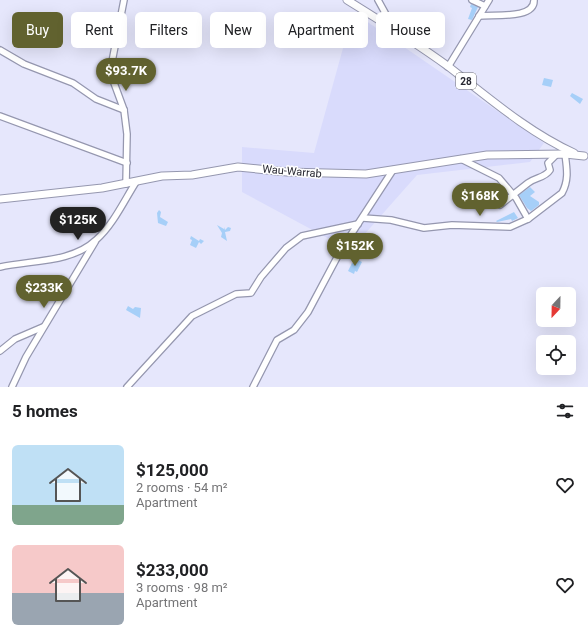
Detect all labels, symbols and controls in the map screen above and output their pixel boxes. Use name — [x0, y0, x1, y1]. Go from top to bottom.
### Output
chip: Buy — [12, 12, 63, 48]
chip: Rent — [71, 12, 127, 48]
chip: Filters — [135, 12, 202, 48]
chip: New — [210, 12, 266, 48]
chip: Apartment — [274, 12, 368, 48]
chip: House — [376, 12, 445, 48]
pin: $93.7K — [93, 58, 159, 92]
text: $93.7K — [105, 63, 147, 78]
road number: 28 — [456, 73, 476, 89]
street label: Wau-Warrab — [262, 162, 322, 181]
pin: $168K — [452, 183, 508, 217]
text: $168K — [461, 188, 499, 203]
pin: $125K — [50, 207, 106, 241]
text: $125K — [59, 212, 97, 227]
pin: $152K — [327, 233, 383, 267]
text: $152K — [336, 238, 374, 253]
pin: $233K — [16, 275, 72, 309]
text: $233K — [25, 280, 63, 295]
north arrow — [536, 287, 576, 327]
map controls — [536, 287, 576, 375]
button: locate — [536, 335, 576, 375]
icon: filters — [554, 400, 576, 422]
text: 5 homes — [12, 401, 78, 421]
text: $125,000 — [136, 460, 208, 480]
icon: home — [44, 461, 92, 509]
icon: heart — [554, 474, 576, 496]
text: 2 rooms · 54 m² — [136, 480, 228, 495]
text: Apartment — [136, 495, 198, 510]
text: $233,000 — [136, 560, 208, 580]
icon: home — [44, 561, 92, 609]
icon: heart — [554, 574, 576, 596]
text: 3 rooms · 98 m² — [136, 580, 228, 595]
text: Apartment — [136, 595, 198, 610]

